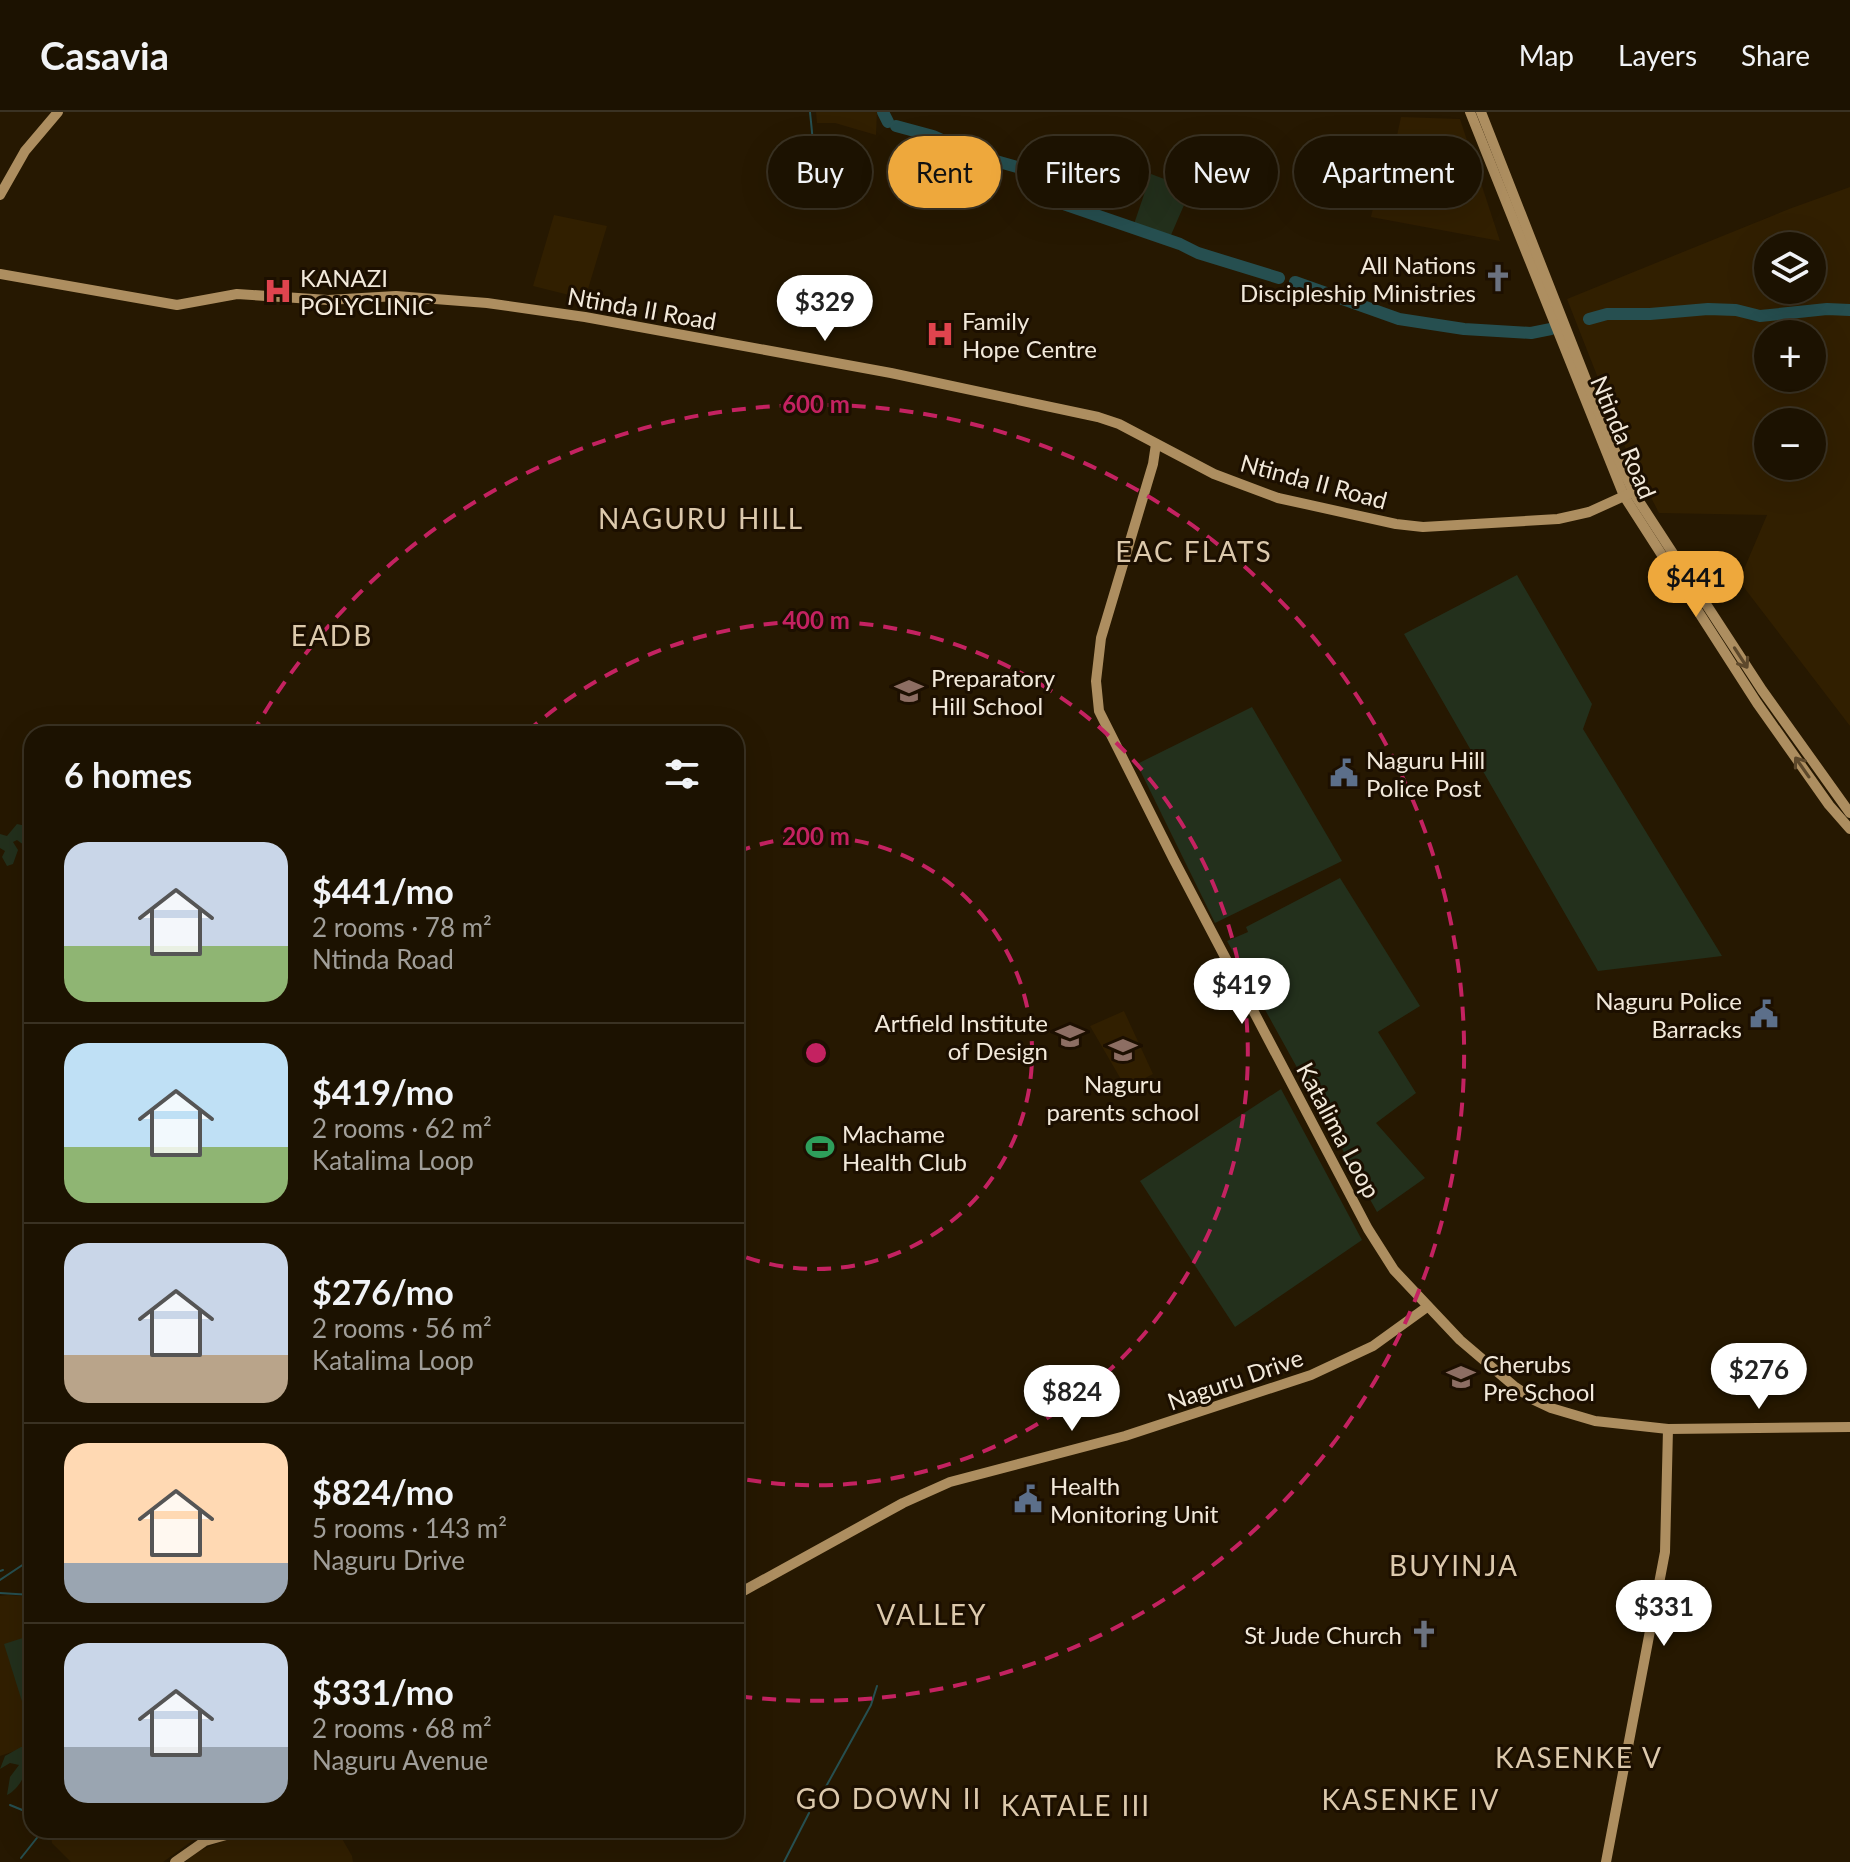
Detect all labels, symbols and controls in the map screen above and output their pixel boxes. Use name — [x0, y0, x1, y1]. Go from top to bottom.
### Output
text: Casavia — [40, 32, 169, 78]
text: Map — [1519, 38, 1574, 72]
text: Layers — [1618, 38, 1697, 72]
text: Share — [1741, 38, 1810, 72]
chip: Buy — [768, 136, 872, 208]
chip: Rent — [888, 136, 1001, 208]
chip: Filters — [1017, 136, 1149, 208]
chip: New — [1165, 136, 1278, 208]
chip: Apartment — [1294, 136, 1482, 208]
map controls — [1754, 232, 1826, 480]
button: layers — [1754, 232, 1826, 304]
place label: All Nations Discipleship Ministries — [1240, 250, 1476, 307]
place label: KANAZI POLYCLINIC — [300, 263, 434, 320]
church icon: All Nations Discipleship Ministries — [1483, 263, 1513, 293]
pin: $329 — [778, 275, 872, 343]
hospital icon: KANAZI POLYCLINIC — [263, 276, 293, 306]
street label: Ntinda II Road — [565, 281, 719, 335]
text: $329 — [795, 285, 855, 317]
place label: Family Hope Centre — [962, 306, 1097, 363]
hospital icon: Family Hope Centre — [925, 319, 955, 349]
button: + — [1754, 320, 1826, 392]
street label: Ntinda Road — [1585, 371, 1663, 503]
text: 600 m — [782, 389, 850, 418]
button: − — [1754, 408, 1826, 480]
street label: Ntinda II Road — [1238, 448, 1390, 514]
district label: NAGURU HILL — [598, 501, 804, 535]
district label: EAC FLATS — [1115, 534, 1273, 568]
pin: $441 — [1649, 551, 1743, 619]
text: $441 — [1666, 561, 1726, 593]
text: 400 m — [782, 605, 850, 634]
district label: EADB — [291, 618, 373, 652]
one-way arrow — [1734, 646, 1750, 669]
place label: Preparatory Hill School — [931, 663, 1056, 720]
school or university icon: Preparatory Hill School — [894, 676, 924, 706]
place label: Naguru Hill Police Post — [1366, 745, 1485, 802]
icon: filters — [660, 752, 704, 796]
text: 6 homes — [64, 754, 192, 795]
one-way arrow — [1794, 757, 1810, 779]
public building icon: Naguru Hill Police Post — [1329, 758, 1359, 788]
text: 200 m — [782, 821, 850, 850]
text: $441/mo — [312, 870, 454, 911]
icon: home — [128, 874, 224, 970]
text: 2 rooms · 78 m² — [312, 911, 492, 943]
text: Ntinda Road — [312, 943, 454, 975]
pin: $419 — [1195, 958, 1289, 1026]
text: $419 — [1212, 968, 1272, 1000]
place label: Naguru Police Barracks — [1595, 986, 1742, 1043]
public building icon: Naguru Police Barracks — [1749, 999, 1779, 1029]
place label: Artfield Institute of Design — [874, 1008, 1048, 1065]
school or university icon: Artfield Institute of Design — [1055, 1021, 1085, 1051]
school or university icon: Naguru parents school — [1108, 1035, 1138, 1065]
centre of rings — [802, 1039, 830, 1067]
street label: Katalima Loop — [1291, 1057, 1387, 1203]
place label: Naguru parents school — [1047, 1069, 1199, 1126]
text: $419/mo — [312, 1071, 454, 1112]
icon: home — [128, 1075, 224, 1171]
text: 2 rooms · 62 m² — [312, 1112, 492, 1144]
place label: Machame Health Club — [842, 1119, 967, 1176]
sports icon: Machame Health Club — [805, 1132, 835, 1162]
text: Katalima Loop — [312, 1144, 474, 1176]
text: $276/mo — [312, 1271, 454, 1312]
icon: home — [128, 1275, 224, 1371]
text: 2 rooms · 56 m² — [312, 1312, 492, 1344]
street label: Naguru Drive — [1164, 1342, 1306, 1416]
pin: $276 — [1712, 1343, 1806, 1411]
text: Katalima Loop — [312, 1344, 474, 1376]
place label: Cherubs Pre School — [1483, 1349, 1595, 1406]
text: $276 — [1729, 1353, 1789, 1385]
school or university icon: Cherubs Pre School — [1446, 1362, 1476, 1392]
pin: $824 — [1025, 1365, 1119, 1433]
text: $824 — [1042, 1375, 1102, 1407]
text: $824/mo — [312, 1471, 454, 1512]
place label: Health Monitoring Unit — [1050, 1471, 1219, 1528]
icon: home — [128, 1475, 224, 1571]
public building icon: Health Monitoring Unit — [1013, 1484, 1043, 1514]
text: 5 rooms · 143 m² — [312, 1512, 507, 1544]
text: Naguru Drive — [312, 1544, 465, 1576]
district label: BUYINJA — [1389, 1548, 1519, 1582]
pin: $331 — [1617, 1580, 1711, 1648]
text: $331 — [1634, 1590, 1694, 1622]
district label: VALLEY — [877, 1597, 987, 1631]
church icon: St Jude Church — [1409, 1619, 1439, 1649]
place label: St Jude Church — [1244, 1620, 1402, 1649]
text: $331/mo — [312, 1671, 454, 1712]
icon: home — [128, 1675, 224, 1771]
text: 2 rooms · 68 m² — [312, 1712, 492, 1744]
district label: KASENKE V — [1495, 1740, 1663, 1774]
text: Naguru Avenue — [312, 1744, 488, 1776]
district label: GO DOWN II — [796, 1781, 982, 1815]
district label: KASENKE IV — [1322, 1782, 1500, 1816]
district label: KATALE III — [1001, 1788, 1151, 1822]

